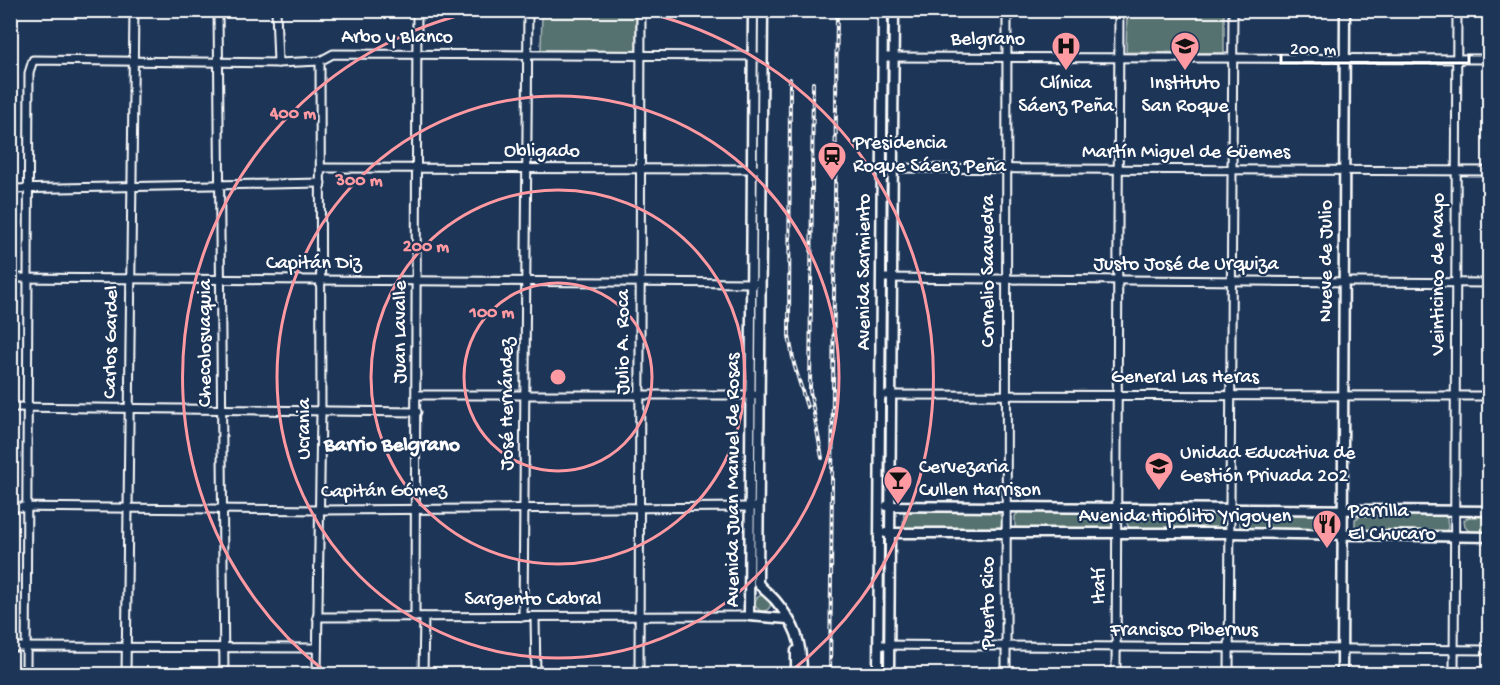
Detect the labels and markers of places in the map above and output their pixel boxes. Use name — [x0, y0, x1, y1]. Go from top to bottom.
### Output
hospital icon: Clínica Sáenz Peña — [1050, 30, 1082, 72]
school or university icon: Instituto San Roque — [1169, 30, 1201, 72]
place label: Clínica Sáenz Peña — [1018, 73, 1115, 119]
place label: Instituto San Roque — [1141, 73, 1229, 119]
place label: Presidencia Roque Sáenz Peña — [852, 133, 1007, 179]
station icon: Presidencia Roque Sáenz Peña — [816, 140, 848, 182]
centre of rings — [548, 367, 568, 387]
place label: Unidad Educativa de Gestión Privada 202 — [1180, 443, 1356, 489]
school or university icon: Unidad Educativa de Gestión Privada 202 — [1143, 450, 1175, 492]
place label: Cervezaria Cullen Harrison — [919, 457, 1041, 503]
bar icon: Cervezaria Cullen Harrison — [882, 464, 914, 506]
place label: Parrilla El Chucaro — [1347, 501, 1436, 547]
restaurant icon: Parrilla El Chucaro — [1311, 508, 1343, 550]

